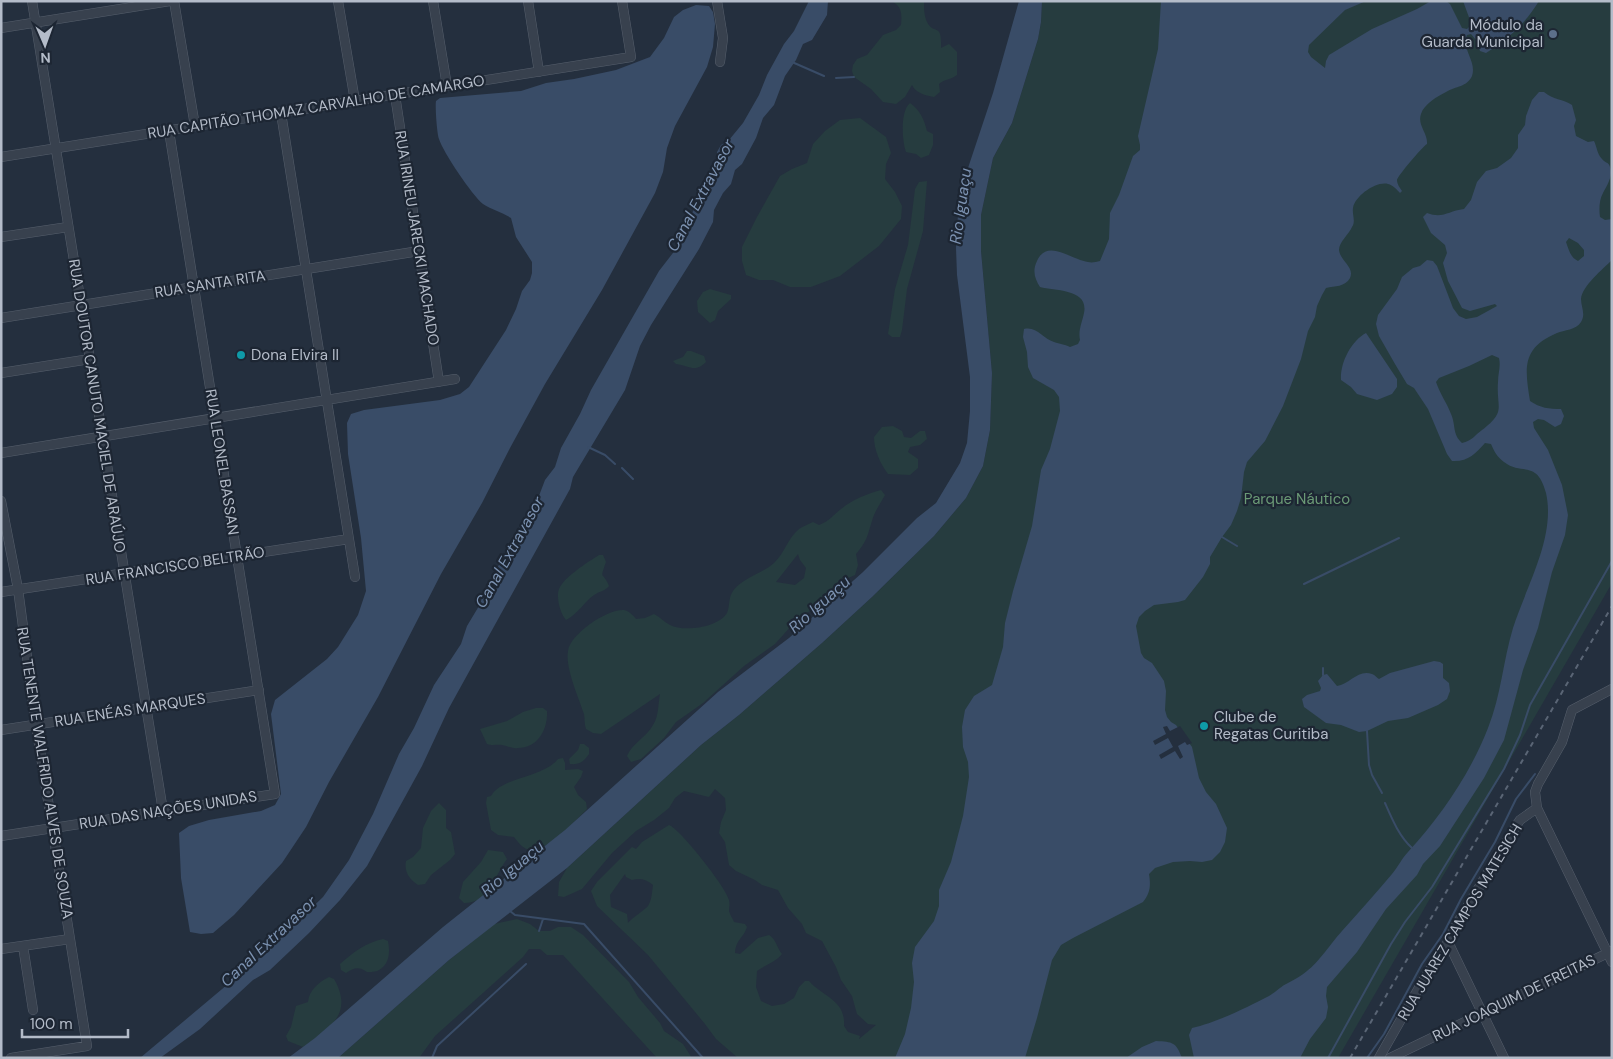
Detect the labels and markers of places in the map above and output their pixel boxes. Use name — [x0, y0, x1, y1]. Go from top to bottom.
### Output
place label: Módulo da Guarda Municipal — [1422, 15, 1543, 52]
marker: Módulo da Guarda Municipal — [1547, 28, 1559, 40]
place label: Dona Elvira II — [251, 345, 339, 365]
marker: Dona Elvira II — [235, 349, 247, 361]
place label: Clube de Regatas Curitiba — [1214, 707, 1328, 744]
marker: Clube de Regatas Curitiba — [1198, 720, 1210, 732]

